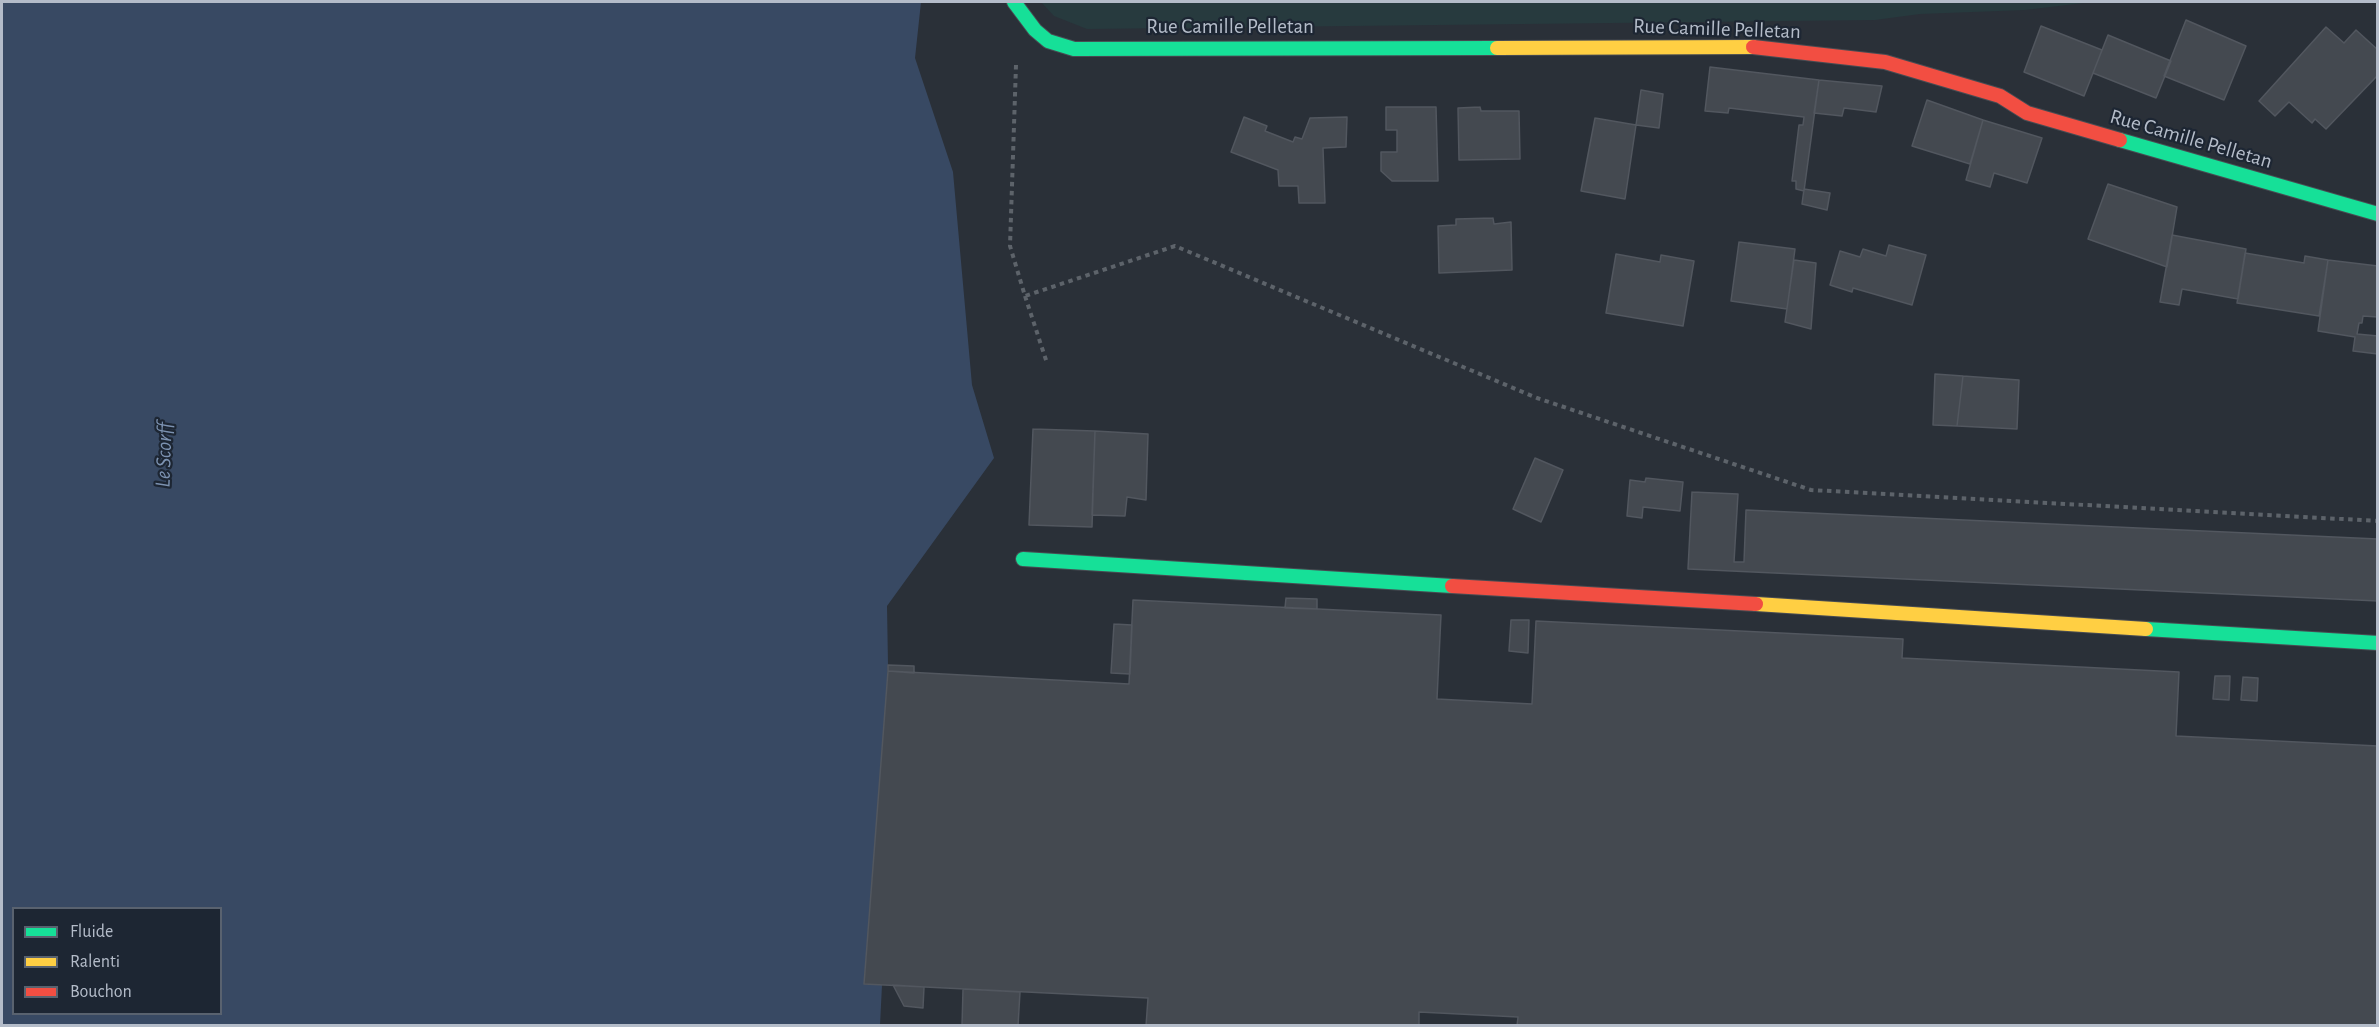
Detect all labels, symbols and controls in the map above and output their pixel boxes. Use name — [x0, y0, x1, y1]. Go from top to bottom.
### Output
street label: Rue Camille Pelletan — [1633, 13, 1801, 45]
street label: Rue Camille Pelletan — [1146, 14, 1314, 40]
street label: Rue Camille Pelletan — [2107, 104, 2275, 174]
water label: Le Scorff — [150, 422, 178, 488]
legend — [12, 907, 222, 1015]
text: Fluide — [70, 923, 113, 941]
text: Ralenti — [70, 953, 120, 971]
text: Bouchon — [70, 983, 132, 1001]

